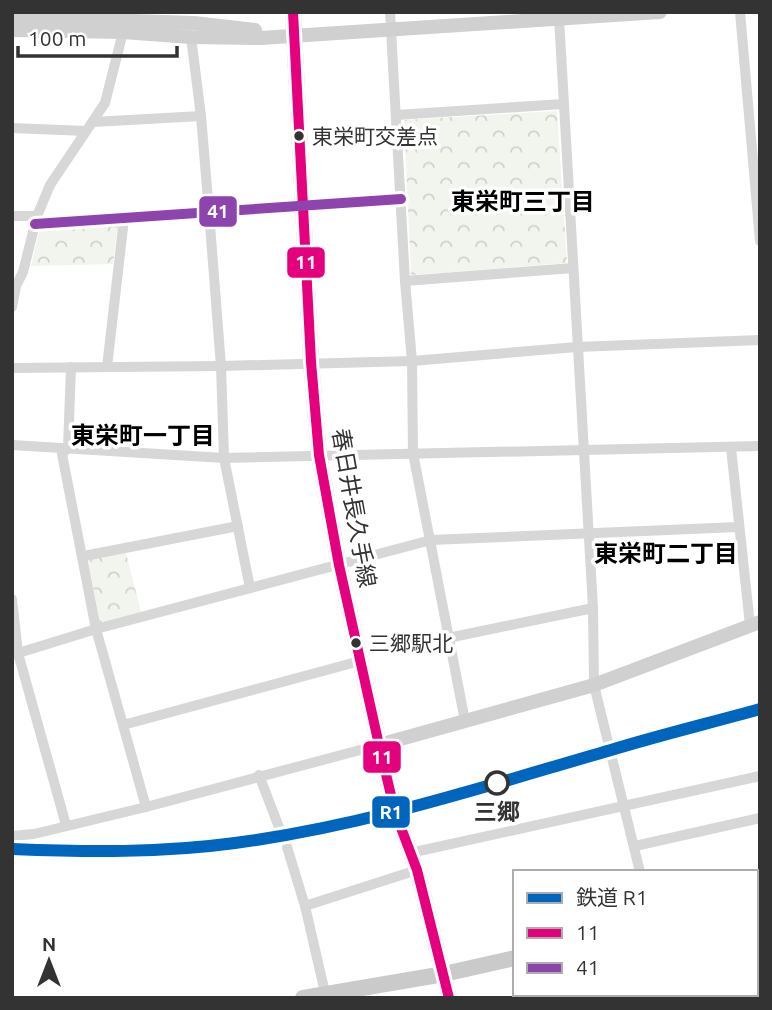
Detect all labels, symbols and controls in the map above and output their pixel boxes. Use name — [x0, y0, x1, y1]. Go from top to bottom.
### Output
scale bar — [18, 14, 177, 58]
text: 100 m — [28, 26, 86, 50]
place label: 東栄町交差点 — [312, 124, 438, 148]
marker: 東栄町交差点 — [292, 129, 306, 143]
district label: 東栄町三丁目 — [451, 188, 595, 215]
line badge: 41 — [198, 195, 238, 228]
text: 41 — [207, 200, 229, 222]
line badge: 11 — [286, 246, 326, 279]
text: 11 — [295, 251, 317, 273]
district label: 東栄町一丁目 — [71, 422, 215, 449]
street label: 春日井長久手線 — [328, 426, 381, 589]
district label: 東栄町二丁目 — [594, 540, 738, 567]
place label: 三郷駅北 — [369, 631, 453, 655]
marker: 三郷駅北 — [349, 636, 363, 650]
line badge: 11 — [362, 740, 402, 774]
text: 11 — [371, 746, 393, 768]
marker: 三郷 — [485, 771, 509, 795]
line badge: R1 — [371, 795, 411, 829]
place label: 三郷 — [474, 799, 520, 824]
text: R1 — [379, 801, 403, 823]
legend — [513, 870, 758, 996]
text: 鉄道 R1 — [576, 885, 648, 909]
text: 11 — [576, 920, 600, 944]
north arrow — [14, 926, 84, 996]
text: N — [42, 933, 56, 955]
text: 41 — [576, 955, 600, 979]

